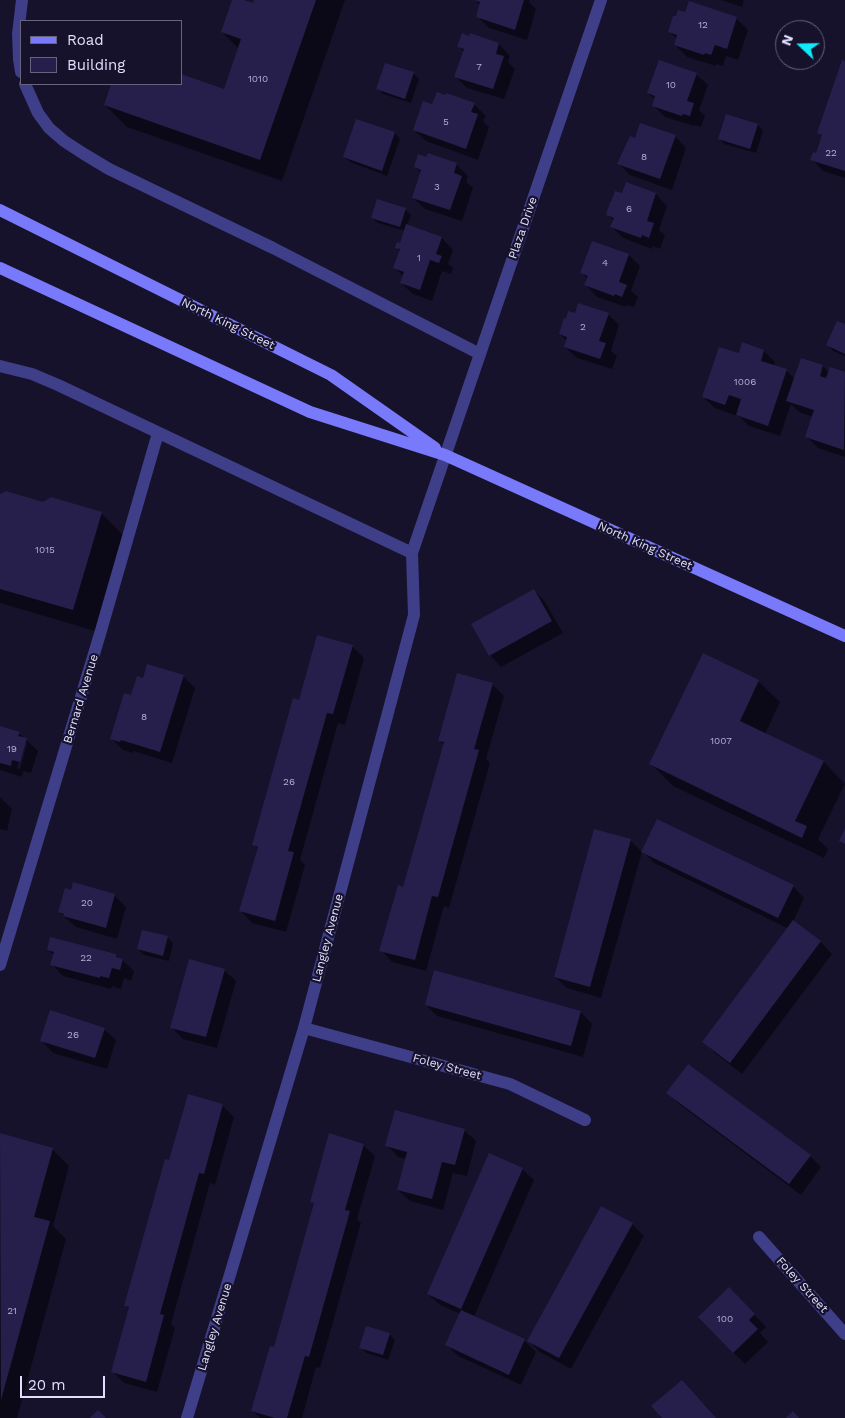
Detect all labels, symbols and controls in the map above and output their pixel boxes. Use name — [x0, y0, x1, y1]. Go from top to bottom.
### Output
house number: 12 — [698, 19, 708, 31]
legend — [20, 20, 182, 85]
north arrow — [775, 20, 825, 70]
text: Road — [67, 31, 104, 49]
text: N — [778, 32, 796, 48]
text: Building — [67, 56, 125, 74]
house number: 7 — [476, 61, 482, 73]
house number: 1010 — [248, 73, 268, 85]
house number: 10 — [666, 79, 676, 91]
house number: 5 — [443, 116, 449, 128]
house number: 22 — [825, 147, 837, 159]
house number: 8 — [641, 151, 647, 163]
house number: 3 — [434, 181, 440, 193]
street label: Plaza Drive — [506, 195, 540, 261]
house number: 6 — [626, 203, 632, 215]
house number: 1 — [417, 252, 421, 264]
house number: 4 — [602, 257, 608, 269]
street label: North King Street — [179, 295, 277, 353]
house number: 2 — [580, 321, 586, 333]
house number: 1006 — [734, 376, 756, 388]
street label: North King Street — [595, 519, 695, 573]
house number: 1015 — [35, 544, 55, 556]
street label: Bernard Avenue — [61, 653, 101, 745]
house number: 8 — [141, 711, 147, 723]
house number: 1007 — [710, 735, 732, 747]
house number: 19 — [7, 743, 17, 755]
house number: 26 — [283, 776, 295, 788]
street label: Langley Avenue — [309, 892, 347, 984]
house number: 20 — [81, 897, 93, 909]
house number: 22 — [80, 952, 92, 964]
house number: 26 — [67, 1029, 79, 1041]
street label: Foley Street — [411, 1051, 483, 1083]
street label: Foley Street — [773, 1254, 831, 1316]
street label: Langley Avenue — [195, 1281, 235, 1373]
house number: 21 — [7, 1305, 17, 1317]
house number: 100 — [717, 1313, 733, 1325]
scale bar — [22, 1366, 108, 1398]
text: 20 m — [28, 1376, 66, 1394]

